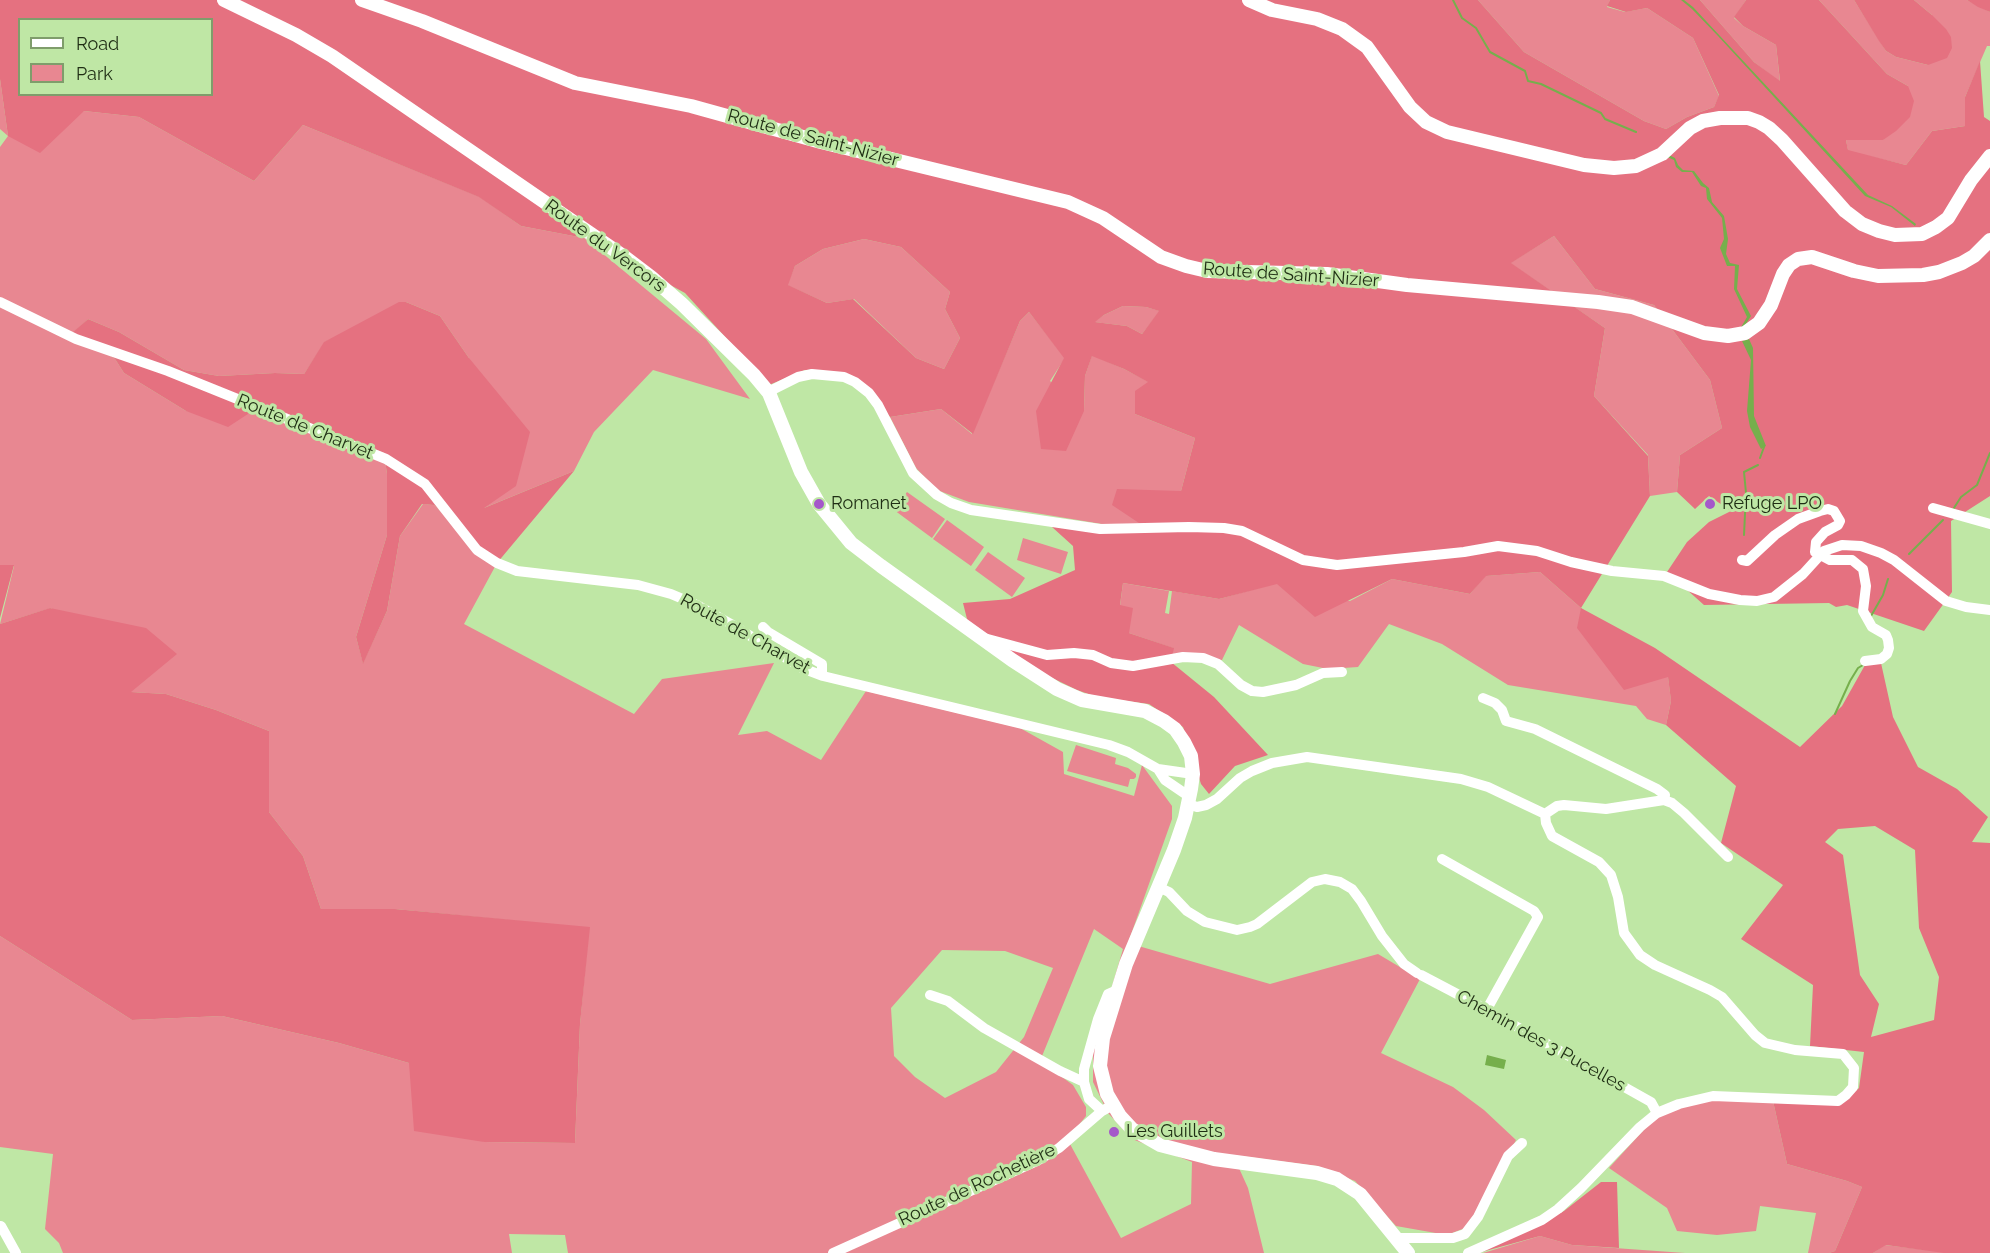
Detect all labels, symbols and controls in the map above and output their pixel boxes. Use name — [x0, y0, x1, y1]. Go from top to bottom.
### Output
legend — [18, 18, 213, 96]
text: Road — [76, 33, 119, 54]
text: Park — [76, 63, 113, 84]
street label: Route de Saint-Nizier — [725, 105, 901, 171]
street label: Route du Vercors — [541, 195, 669, 297]
street label: Route de Saint-Nizier — [1202, 258, 1380, 292]
street label: Route de Charvet — [234, 390, 376, 464]
place label: Romanet — [831, 493, 907, 515]
place label: Refuge LPO — [1722, 493, 1822, 515]
marker: Romanet — [812, 497, 826, 511]
marker: Refuge LPO — [1703, 497, 1717, 511]
street label: Route de Charvet — [676, 589, 814, 679]
street label: Chemin des 3 Pucelles — [1453, 986, 1629, 1096]
place label: Les Guillets — [1126, 1121, 1223, 1143]
marker: Les Guillets — [1107, 1125, 1121, 1139]
street label: Route de Rochetière — [895, 1139, 1059, 1231]

